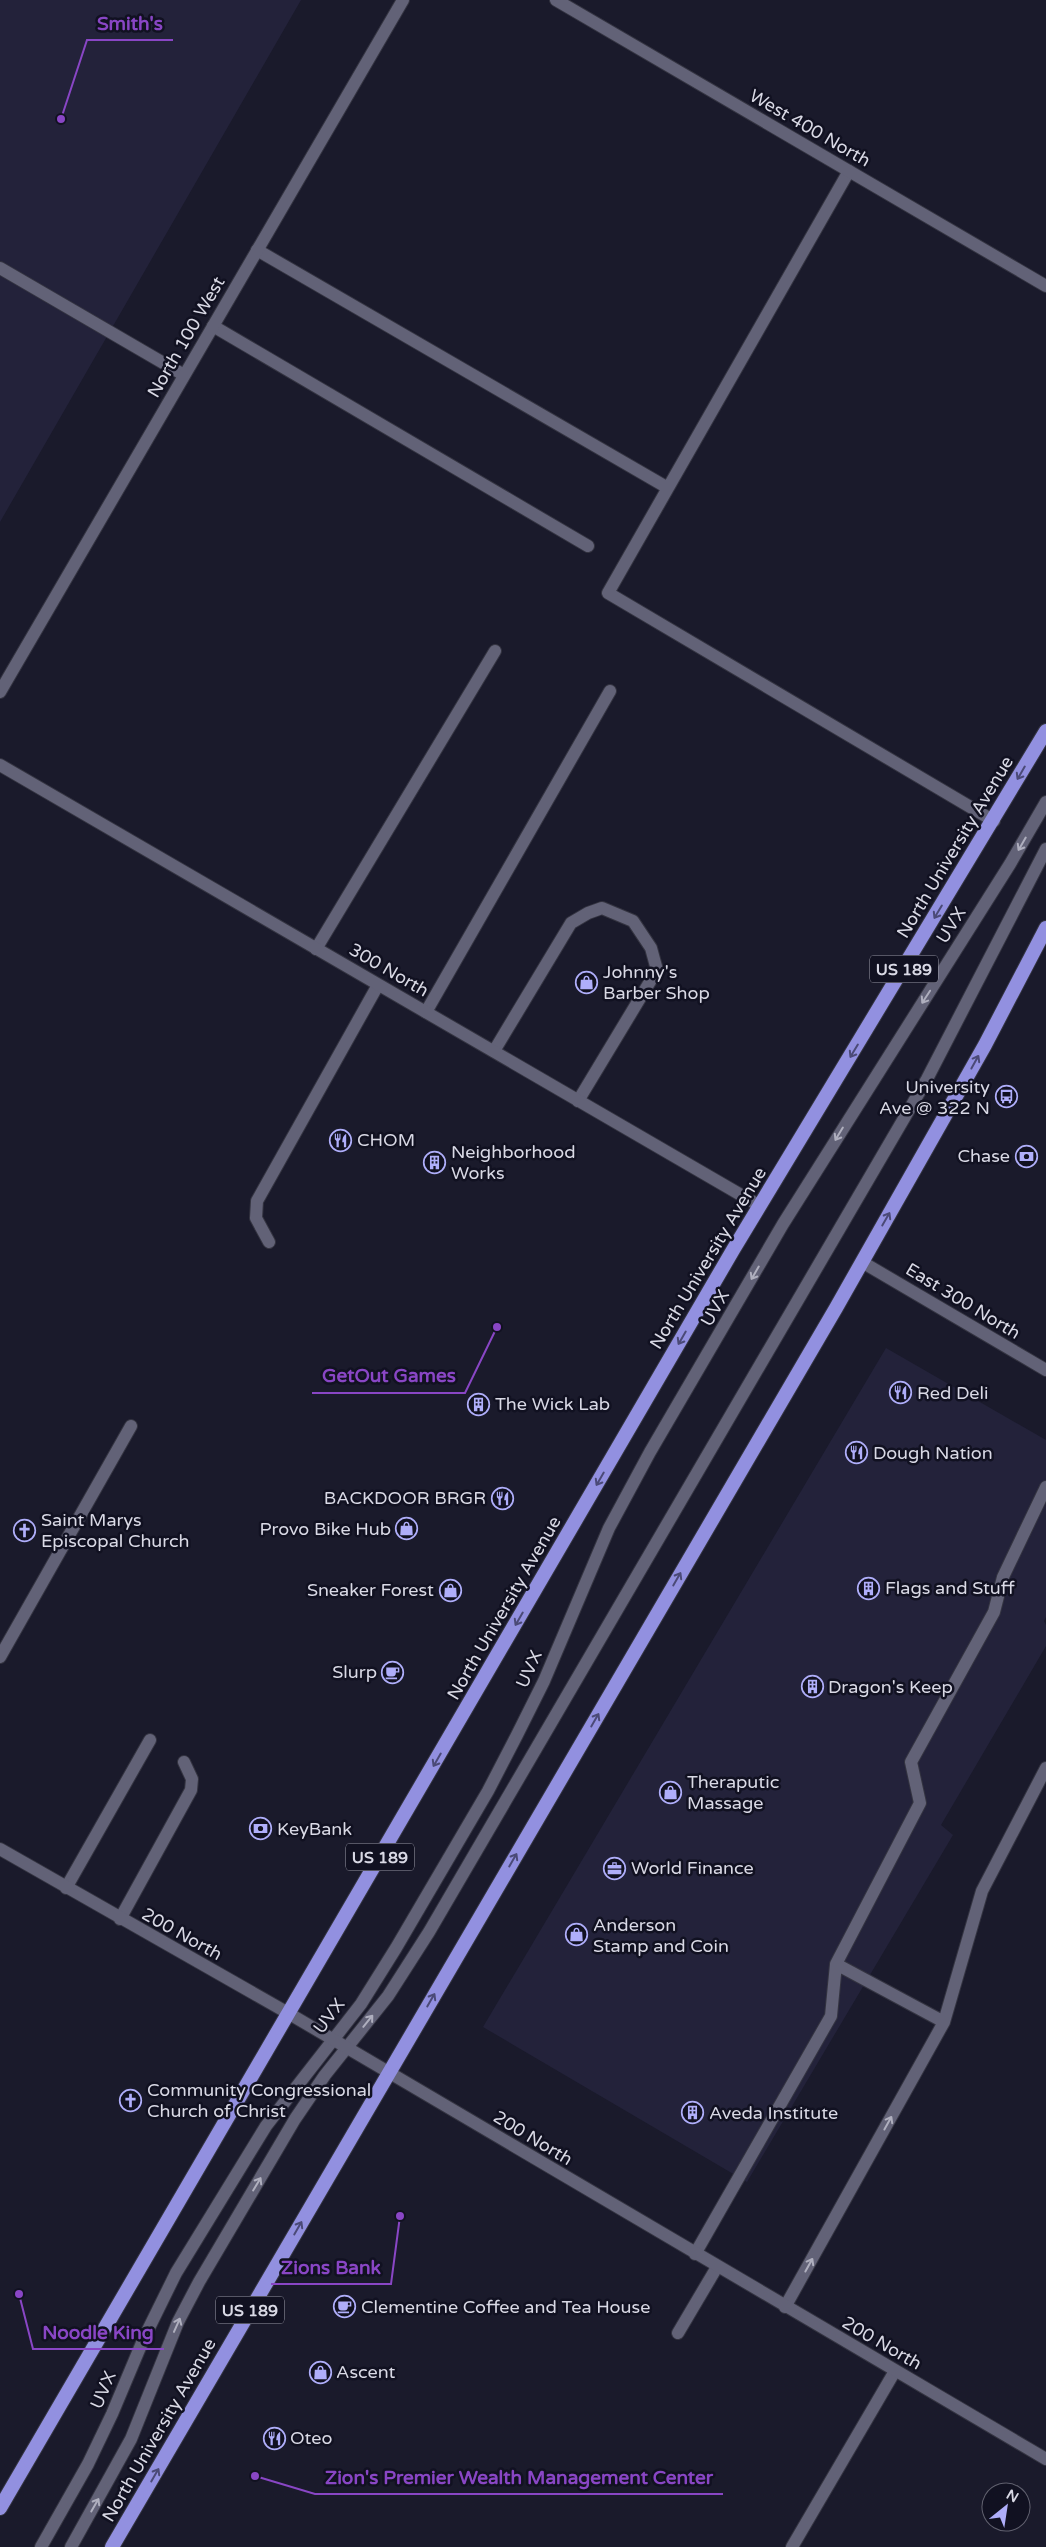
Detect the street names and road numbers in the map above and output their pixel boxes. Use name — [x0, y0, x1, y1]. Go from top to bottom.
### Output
street label: West 400 North — [746, 84, 874, 172]
street label: North 100 West — [142, 272, 230, 401]
street label: North University Avenue — [892, 752, 1018, 942]
street label: UVX — [931, 903, 971, 947]
street label: 300 North — [345, 938, 433, 1002]
road number: US 189 — [870, 956, 938, 982]
street label: North University Avenue — [645, 1163, 771, 1353]
street label: East 300 North — [902, 1258, 1024, 1344]
street label: UVX — [696, 1286, 734, 1330]
street label: North University Avenue — [442, 1512, 566, 1704]
street label: UVX — [511, 1647, 547, 1691]
road number: US 189 — [346, 1844, 414, 1870]
street label: 200 North — [138, 1903, 226, 1965]
street label: UVX — [309, 1994, 349, 2038]
street label: 200 North — [489, 2106, 577, 2170]
road number: US 189 — [216, 2296, 284, 2324]
street label: 200 North — [838, 2311, 926, 2375]
street label: North University Avenue — [97, 2334, 221, 2526]
street label: UVX — [85, 2368, 121, 2412]

